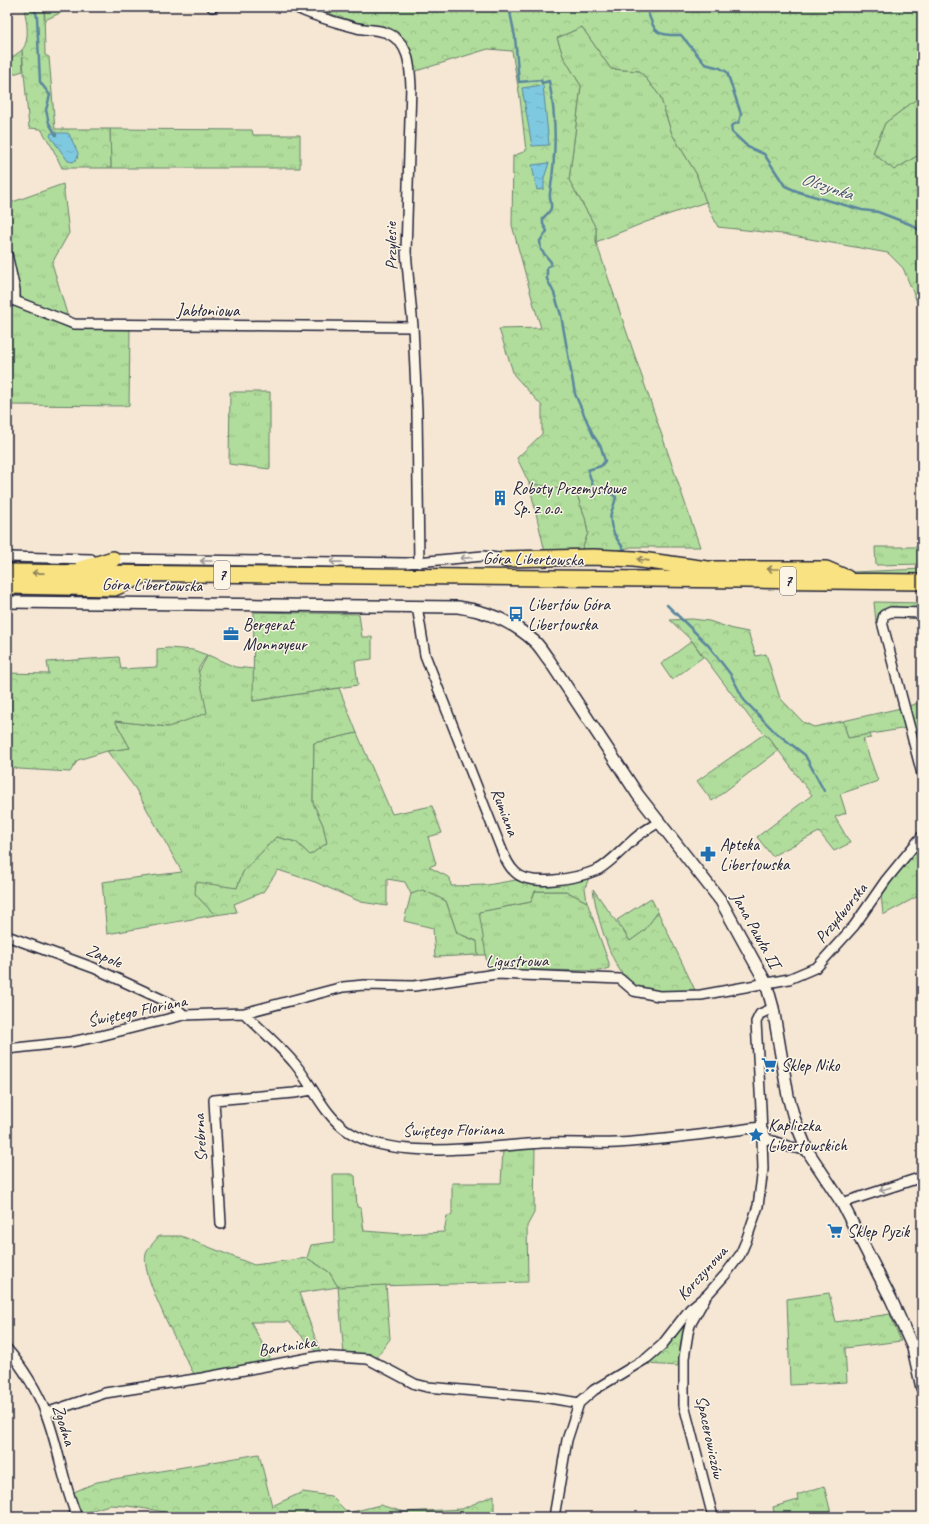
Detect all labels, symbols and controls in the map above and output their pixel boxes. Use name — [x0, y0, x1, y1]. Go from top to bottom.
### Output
water label: Olszynka — [798, 167, 858, 205]
street label: Przylesie — [380, 220, 402, 270]
street label: Jabłoniowa — [176, 300, 241, 321]
place label: Roboty Przemysłowe Sp. z o.o. — [512, 478, 627, 519]
building icon: Roboty Przemysłowe Sp. z o.o. — [491, 489, 509, 507]
street label: Góra Libertowska — [483, 548, 585, 570]
one-way arrow — [460, 554, 473, 561]
one-way arrow — [637, 556, 650, 564]
one-way arrow — [200, 557, 213, 565]
one-way arrow — [330, 558, 343, 566]
road number: 7 — [214, 561, 230, 589]
one-way arrow — [767, 565, 780, 573]
road number: 7 — [780, 567, 796, 595]
one-way arrow — [32, 569, 45, 577]
street label: Góra Libertowska — [102, 574, 204, 596]
place label: Libertów Góra Libertowska — [528, 594, 611, 635]
bus stop icon: Libertów Góra Libertowska — [507, 605, 525, 623]
place label: Bergerat Monnoyeur — [243, 614, 308, 655]
office icon: Bergerat Monnoyeur — [222, 625, 240, 643]
street label: Rumiana — [486, 785, 524, 840]
place label: Apteka Libertowska — [720, 834, 791, 875]
pharmacy icon: Apteka Libertowska — [699, 845, 717, 863]
street label: Przydworska — [810, 878, 872, 947]
street label: Jana Pawła II — [726, 888, 787, 975]
street label: Zapole — [83, 939, 126, 973]
street label: Ligustrowa — [485, 950, 550, 972]
street label: Świętego Floriana — [85, 989, 190, 1032]
place label: Sklep Niko — [781, 1055, 841, 1076]
supermarket icon: Sklep Niko — [760, 1056, 778, 1074]
street label: Srebrna — [188, 1112, 212, 1162]
place label: Kapliczka Libertowskich — [768, 1115, 848, 1156]
street label: Świętego Floriana — [402, 1118, 506, 1141]
place icon: Kapliczka Libertowskich — [747, 1126, 765, 1144]
one-way arrow — [879, 1186, 892, 1193]
place label: Sklep Pyzik — [847, 1221, 911, 1242]
supermarket icon: Sklep Pyzik — [826, 1222, 844, 1240]
street label: Korczynowa — [672, 1240, 733, 1305]
street label: Bartnicka — [257, 1331, 319, 1361]
street label: Spacerowiczów — [691, 1394, 729, 1481]
street label: Zgodna — [48, 1402, 81, 1449]

